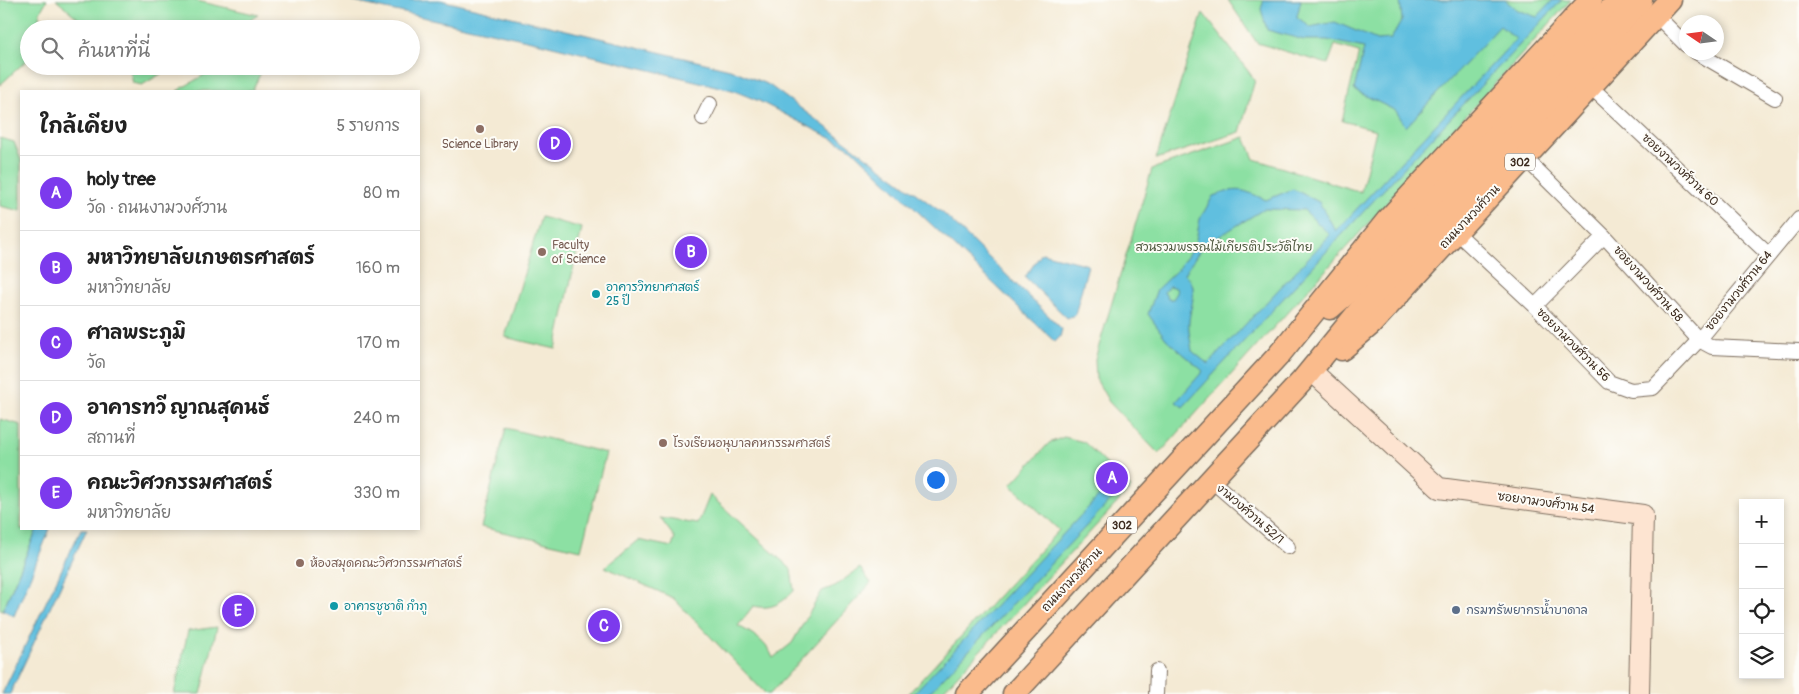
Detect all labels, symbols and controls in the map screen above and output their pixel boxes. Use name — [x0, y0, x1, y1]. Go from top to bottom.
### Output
north arrow — [1679, 15, 1724, 60]
search box — [20, 20, 420, 75]
icon: search — [38, 34, 66, 62]
text: ค้นหาที่นี่ — [78, 39, 150, 63]
text: ใกล้เคียง — [40, 113, 127, 140]
text: 5 รายการ — [337, 116, 400, 136]
marker: Science Library — [474, 123, 486, 135]
pin: D — [539, 125, 571, 163]
street label: ซอยงามวงศ์วาน 60 — [1638, 130, 1722, 209]
place label: Science Library — [442, 137, 518, 152]
road number: 302 — [1505, 154, 1535, 170]
text: holy tree — [87, 167, 156, 191]
street label: ถนนงามวงศ์วาน — [1436, 181, 1503, 252]
text: A — [51, 183, 61, 203]
text: 80 m — [363, 183, 400, 203]
text: วัด · ถนนงามวงศ์วาน — [87, 198, 227, 218]
pin: B — [675, 233, 707, 271]
place label: Faculty of Science — [552, 238, 606, 267]
park label: สวนรวมพรรณไม้เกียรติประวัติไทย — [1136, 239, 1312, 255]
street label: ซอยงามวงศ์วาน 58 — [1610, 242, 1687, 325]
text: มหาวิทยาลัยเกษตรศาสตร์ — [87, 246, 315, 270]
marker: Faculty of Science — [536, 246, 548, 258]
street label: ซอยงามวงศ์วาน 64 — [1701, 247, 1776, 334]
text: B — [51, 258, 61, 278]
text: 160 m — [356, 258, 400, 278]
text: มหาวิทยาลัย — [87, 278, 171, 298]
place label: อาคารวิทยาศาสตร์ 25 ปี — [606, 279, 700, 309]
marker: อาคารวิทยาศาสตร์ 25 ปี — [590, 288, 602, 300]
street label: ซอยงามวงศ์วาน 56 — [1533, 304, 1614, 385]
text: ศาลพระภูมิ — [87, 321, 186, 345]
text: C — [51, 333, 61, 353]
text: 170 m — [357, 333, 400, 353]
text: วัด — [87, 353, 106, 373]
text: อาคารทวี ญาณสุคนธ์ — [87, 396, 270, 420]
text: D — [51, 408, 61, 428]
text: 240 m — [353, 408, 400, 428]
text: สถานที่ — [87, 428, 135, 448]
place label: โรงเรียนอนุบาลคหกรรมศาสตร์ — [673, 435, 831, 452]
marker: โรงเรียนอนุบาลคหกรรมศาสตร์ — [657, 437, 669, 449]
pin: A — [1096, 459, 1128, 497]
your location — [923, 467, 949, 493]
text: คณะวิศวกรรมศาสตร์ — [87, 471, 273, 495]
street label: งามวงศ์วาน 52/1 — [1213, 480, 1287, 547]
text: E — [52, 483, 60, 503]
text: 330 m — [354, 483, 400, 503]
street label: ซอยงามวงศ์วาน 54 — [1496, 488, 1596, 517]
map controls — [1739, 499, 1784, 679]
button: + — [1739, 499, 1784, 544]
text: มหาวิทยาลัย — [87, 503, 171, 523]
road number: 302 — [1107, 516, 1137, 534]
street label: ถนนงามวงศ์วาน — [1038, 544, 1105, 615]
button: − — [1739, 544, 1784, 589]
place label: ห้องสมุดคณะวิศวกรรมศาสตร์ — [310, 555, 463, 572]
marker: ห้องสมุดคณะวิศวกรรมศาสตร์ — [294, 557, 306, 569]
button: locate — [1739, 589, 1784, 634]
pin: E — [222, 592, 254, 630]
place label: อาคารชูชาติ กำภู — [344, 599, 427, 615]
place label: กรมทรัพยากรน้ำบาดาล — [1466, 599, 1588, 618]
marker: อาคารชูชาติ กำภู — [328, 600, 340, 612]
marker: กรมทรัพยากรน้ำบาดาล — [1450, 604, 1462, 616]
pin: C — [588, 607, 620, 645]
button: layers — [1739, 634, 1784, 679]

